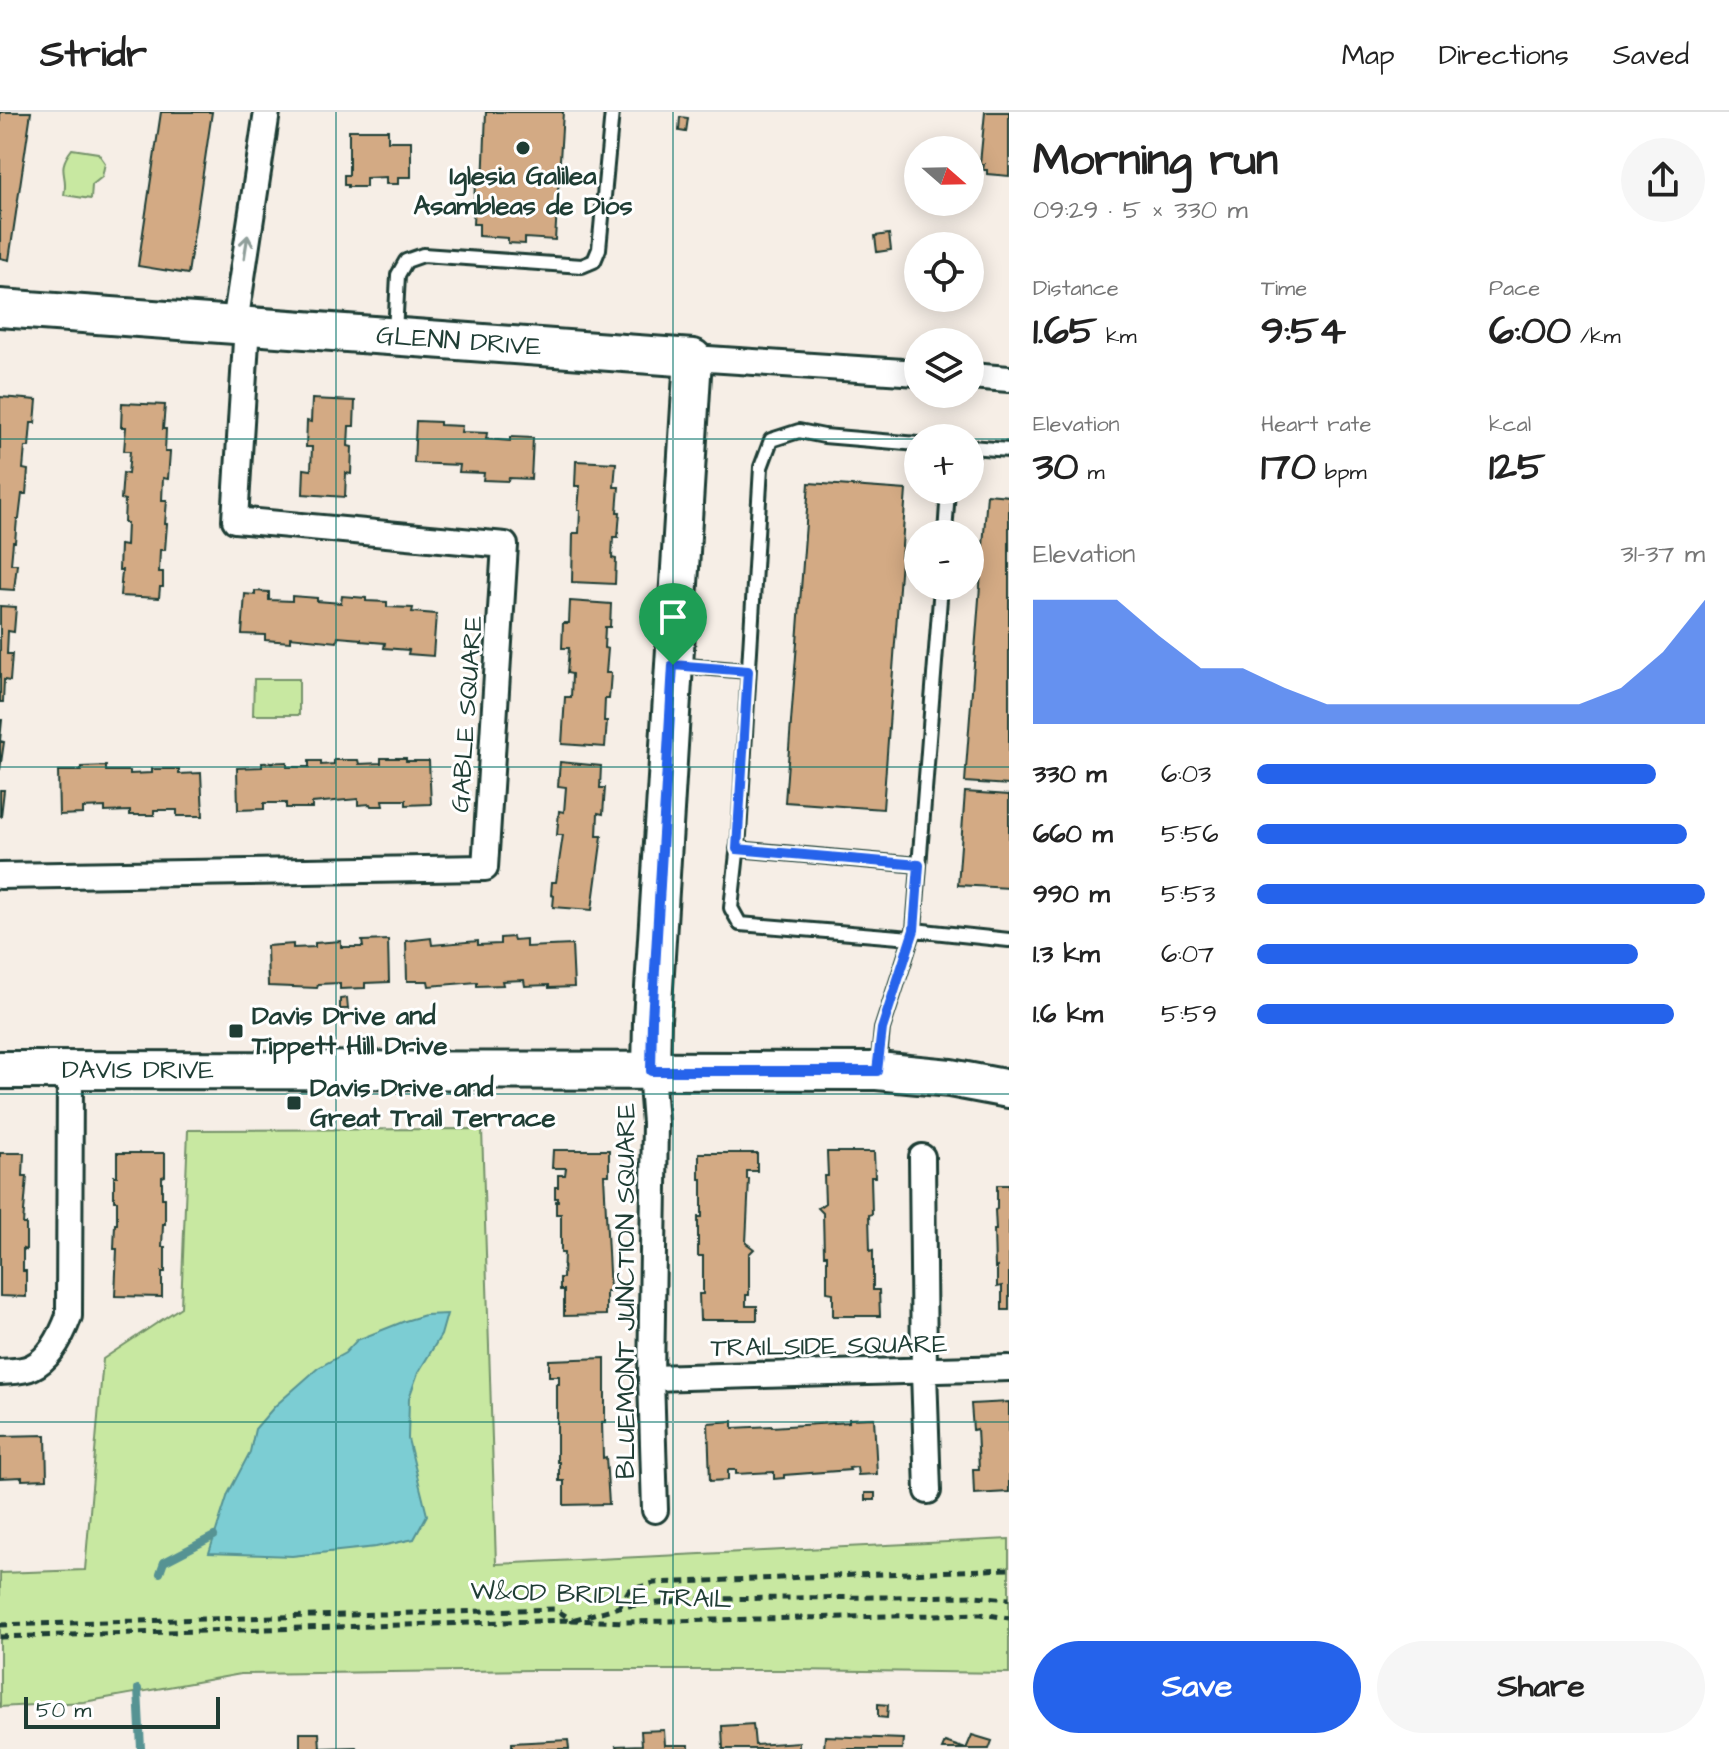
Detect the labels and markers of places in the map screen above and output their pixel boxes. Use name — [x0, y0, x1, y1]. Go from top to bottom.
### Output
marker: Iglesia Galilea Asambleas de Dios — [514, 139, 532, 157]
place label: Iglesia Galilea Asambleas de Dios — [414, 158, 632, 224]
pin — [639, 583, 707, 665]
place label: Davis Drive and Tippett Hill Drive — [251, 998, 448, 1064]
marker: Davis Drive and Tippett Hill Drive — [227, 1022, 245, 1040]
place label: Davis Drive and Great Trail Terrace — [310, 1070, 555, 1136]
marker: Davis Drive and Great Trail Terrace — [285, 1094, 303, 1112]

